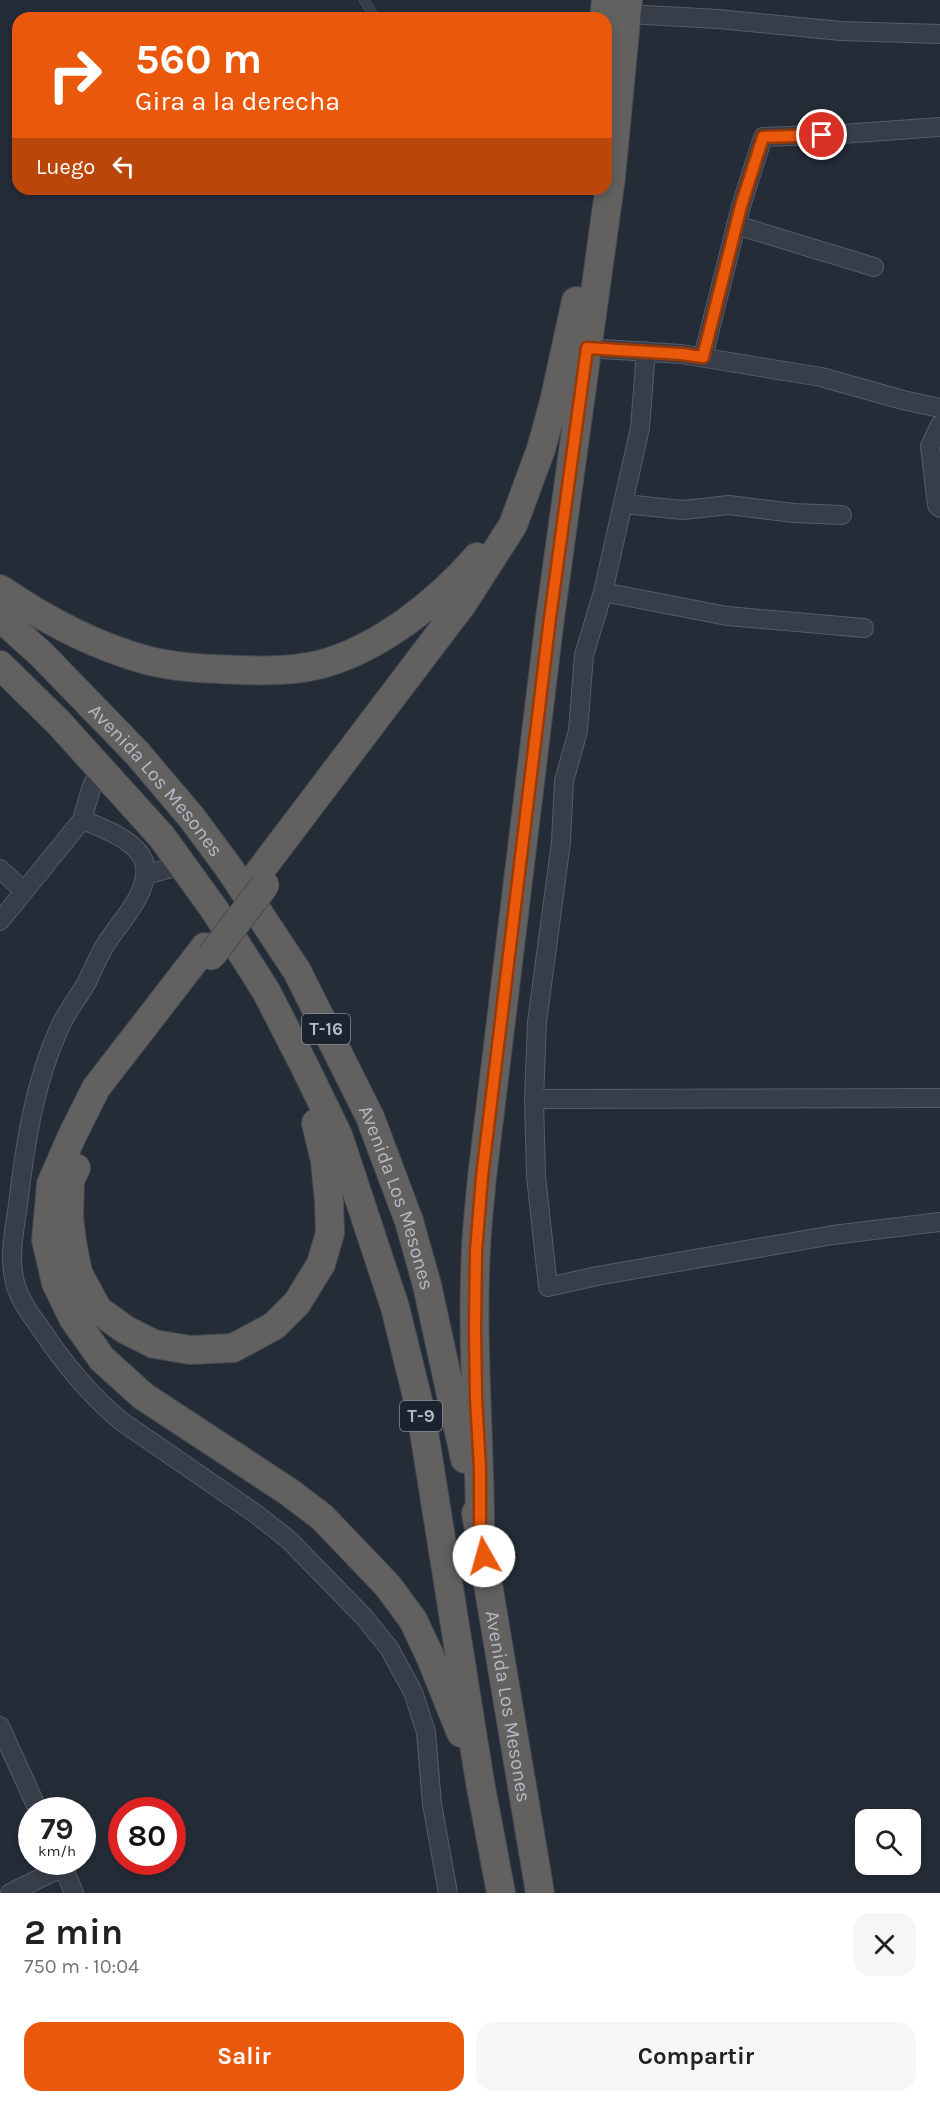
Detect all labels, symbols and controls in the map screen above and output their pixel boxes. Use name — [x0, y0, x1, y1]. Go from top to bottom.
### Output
text: 560 m — [135, 34, 262, 84]
icon: right — [36, 36, 114, 114]
text: Gira a la derecha — [135, 85, 340, 117]
pin — [796, 109, 847, 160]
icon: arrive — [805, 118, 838, 151]
icon: left — [107, 150, 140, 183]
text: Luego — [36, 154, 95, 180]
street label: Avenida Los Mesones — [84, 699, 228, 861]
road number: T-16 — [302, 1014, 350, 1044]
street label: Avenida Los Mesones — [354, 1101, 439, 1292]
road number: T-9 — [400, 1401, 442, 1431]
position arrow — [452, 1524, 516, 1588]
street label: Avenida Los Mesones — [481, 1609, 536, 1804]
speed limit sign: 80 — [108, 1797, 186, 1875]
map controls — [855, 1809, 921, 1875]
button: search — [855, 1809, 921, 1875]
text: 79 — [40, 1811, 74, 1847]
text: km/h — [38, 1842, 76, 1860]
text: 2 min — [24, 1911, 123, 1953]
button: close — [853, 1913, 916, 1976]
text: 750 m · 10:04 — [24, 1955, 139, 1978]
button: Salir — [24, 2022, 464, 2091]
button: Compartir — [476, 2022, 916, 2091]

